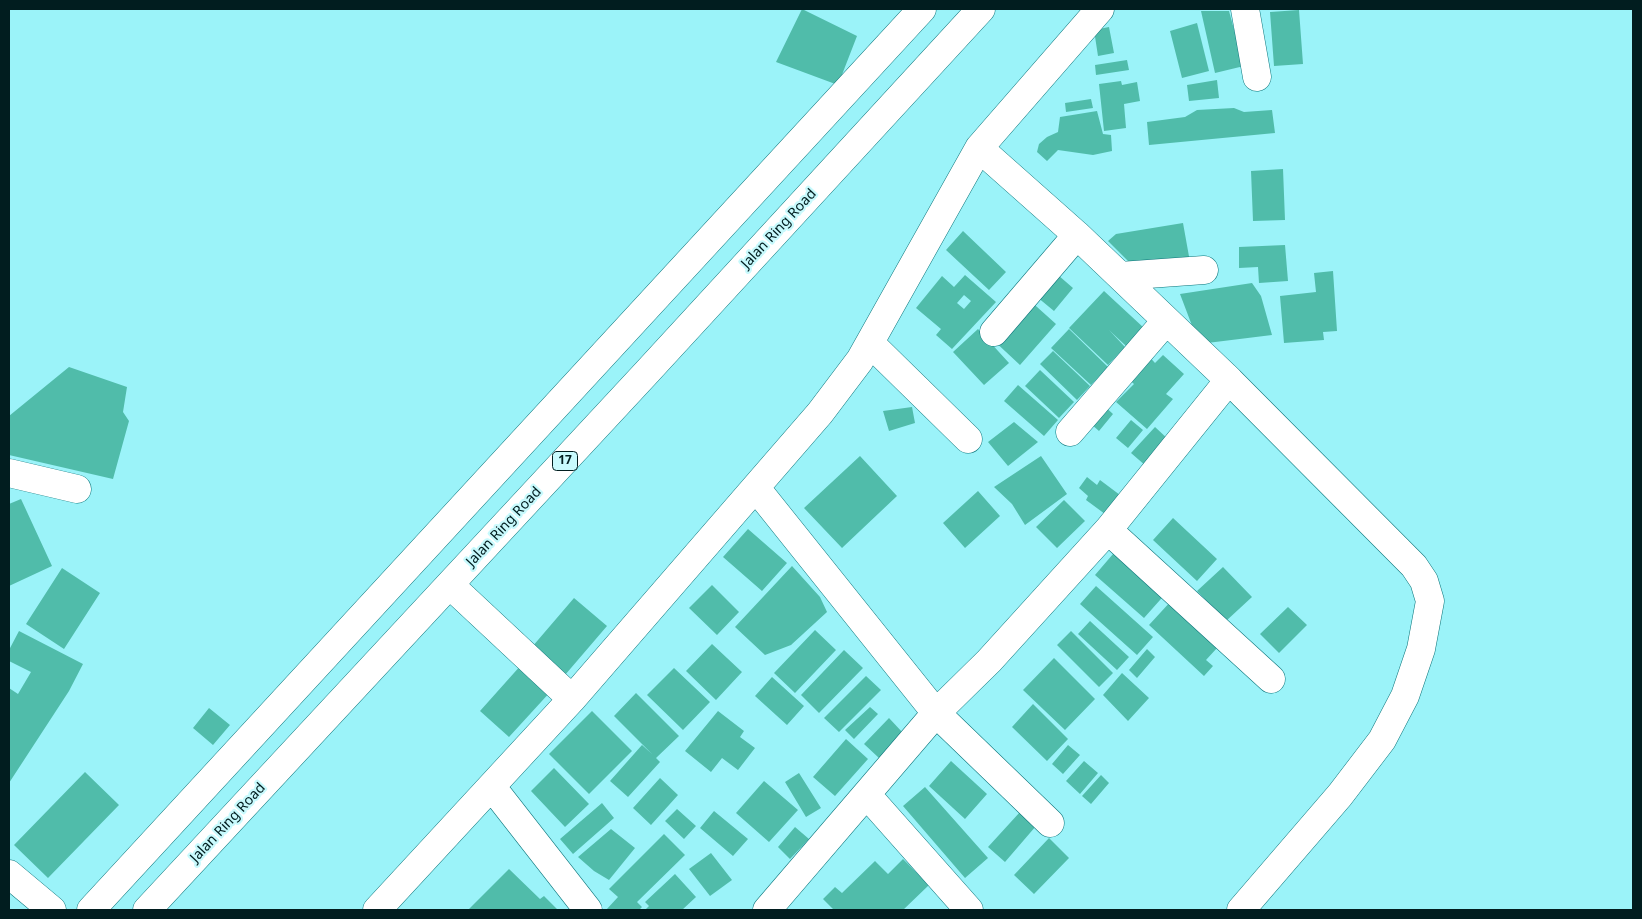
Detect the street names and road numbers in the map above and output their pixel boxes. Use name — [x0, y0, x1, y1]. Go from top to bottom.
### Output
street label: Jalan Ring Road — [738, 186, 820, 272]
road number: 17 — [552, 452, 578, 471]
street label: Jalan Ring Road — [463, 484, 545, 570]
street label: Jalan Ring Road — [187, 780, 269, 866]

